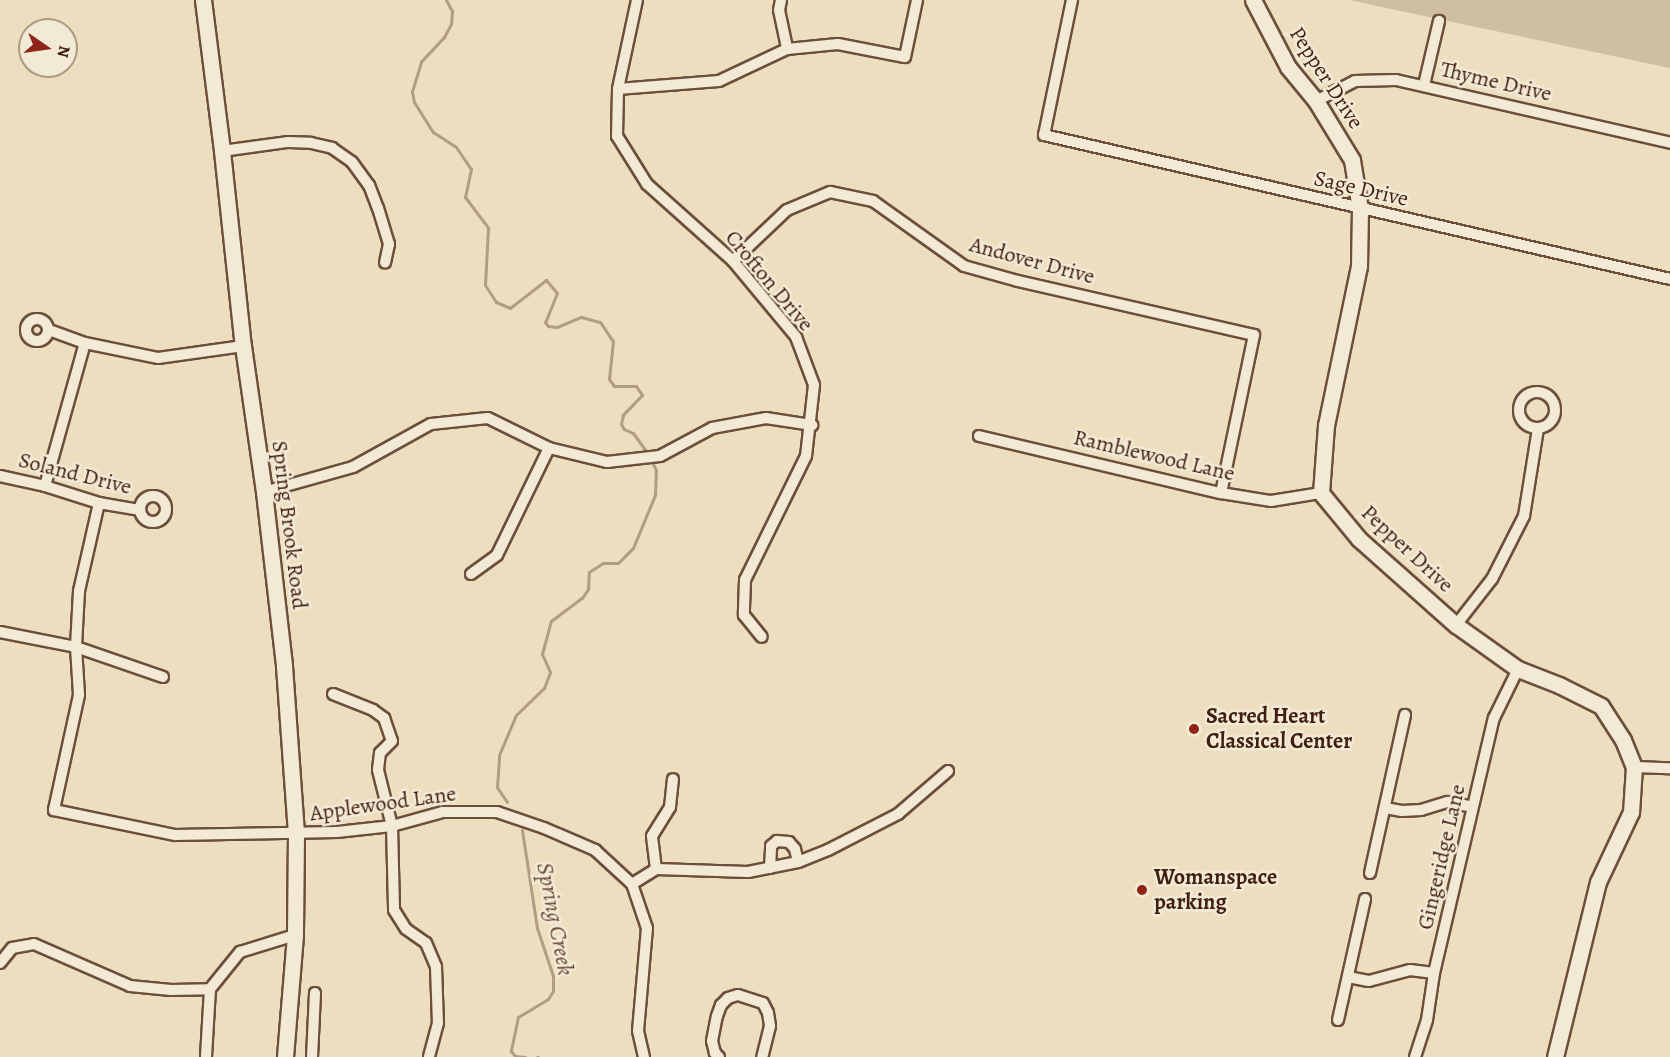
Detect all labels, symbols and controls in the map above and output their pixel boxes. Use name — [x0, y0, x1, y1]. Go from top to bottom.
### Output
north arrow — [18, 18, 78, 78]
street label: Pepper Drive — [1283, 22, 1369, 134]
text: N — [52, 43, 76, 60]
street label: Thyme Drive — [1438, 56, 1554, 108]
street label: Sage Drive — [1311, 165, 1411, 213]
street label: Crofton Drive — [719, 225, 819, 337]
street label: Andover Drive — [967, 232, 1097, 290]
street label: Ramblewood Lane — [1071, 425, 1237, 487]
street label: Spring Brook Road — [266, 439, 312, 611]
street label: Soland Drive — [16, 447, 134, 501]
street label: Pepper Drive — [1355, 500, 1459, 598]
place label: Sacred Heart Classical Center — [1206, 703, 1352, 754]
marker: Sacred Heart Classical Center — [1187, 722, 1201, 736]
street label: Applewood Lane — [308, 781, 458, 827]
street label: Gingeridge Lane — [1412, 782, 1472, 932]
water label: Spring Creek — [530, 860, 580, 978]
place label: Womanspace parking — [1154, 864, 1277, 915]
marker: Womanspace parking — [1135, 883, 1149, 897]

